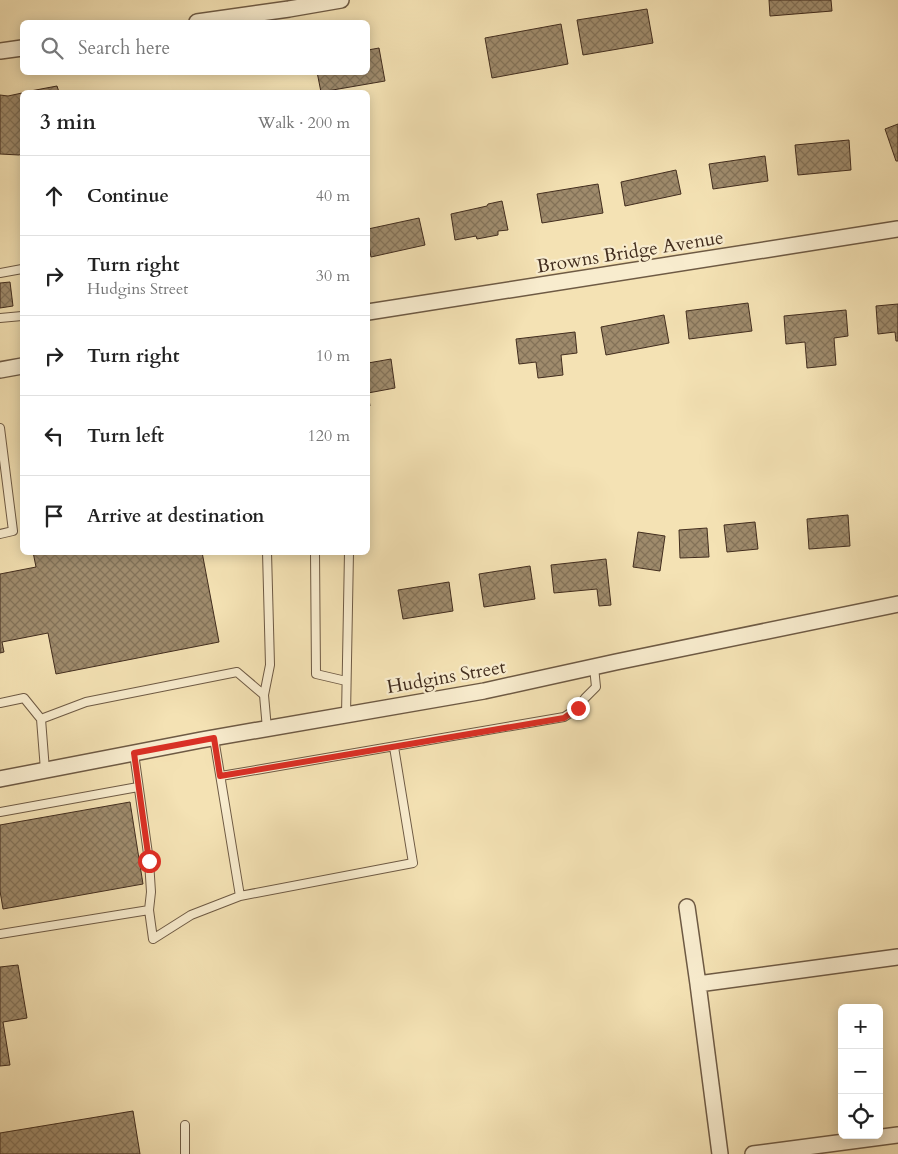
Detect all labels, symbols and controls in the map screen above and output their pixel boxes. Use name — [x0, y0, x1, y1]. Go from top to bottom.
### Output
search box — [20, 20, 370, 75]
icon: search — [38, 34, 66, 62]
text: Search here — [78, 35, 170, 61]
text: 3 min — [40, 108, 96, 137]
text: Walk · 200 m — [258, 112, 350, 134]
icon: ahead — [40, 182, 68, 210]
text: Continue — [87, 183, 169, 209]
text: 40 m — [316, 185, 350, 207]
street label: Browns Bridge Avenue — [535, 224, 725, 280]
text: Turn right — [87, 252, 179, 278]
icon: right — [40, 262, 68, 290]
text: 30 m — [316, 265, 350, 287]
text: Hudgins Street — [87, 278, 188, 300]
icon: right — [40, 342, 68, 370]
text: Turn right — [87, 343, 179, 369]
text: 10 m — [316, 345, 350, 367]
icon: left — [40, 422, 68, 450]
text: Turn left — [87, 423, 164, 449]
text: 120 m — [308, 425, 350, 447]
icon: arrive — [40, 502, 68, 530]
text: Arrive at destination — [87, 503, 264, 529]
street label: Hudgins Street — [385, 654, 508, 700]
route end — [567, 697, 590, 720]
route start — [138, 850, 161, 873]
map controls — [838, 1004, 883, 1139]
button: + — [838, 1004, 883, 1049]
button: − — [838, 1049, 883, 1094]
button: locate — [838, 1094, 883, 1139]

